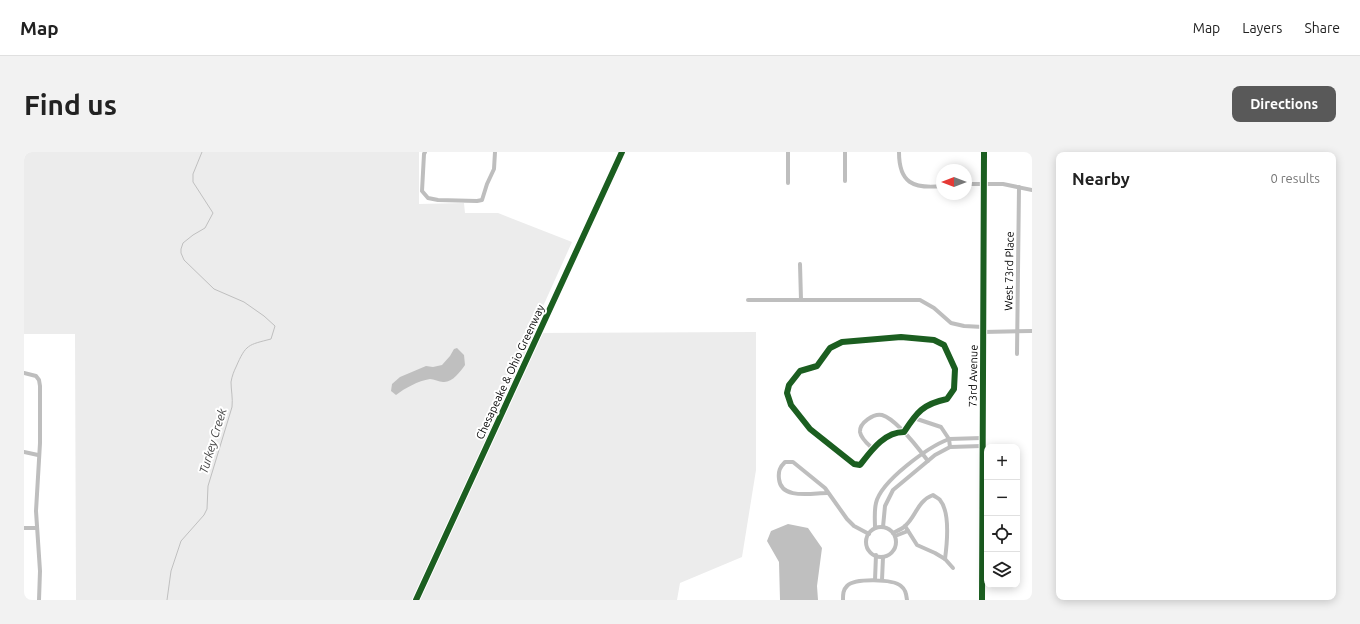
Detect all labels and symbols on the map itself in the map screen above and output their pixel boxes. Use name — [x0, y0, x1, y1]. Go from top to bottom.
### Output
north arrow — [936, 164, 972, 200]
street label: West 73rd Place — [1002, 231, 1016, 311]
street label: Chesapeake & Ohio Greenway — [473, 302, 547, 441]
street label: 73rd Avenue — [966, 345, 980, 407]
water label: Turkey Creek — [196, 406, 229, 475]

